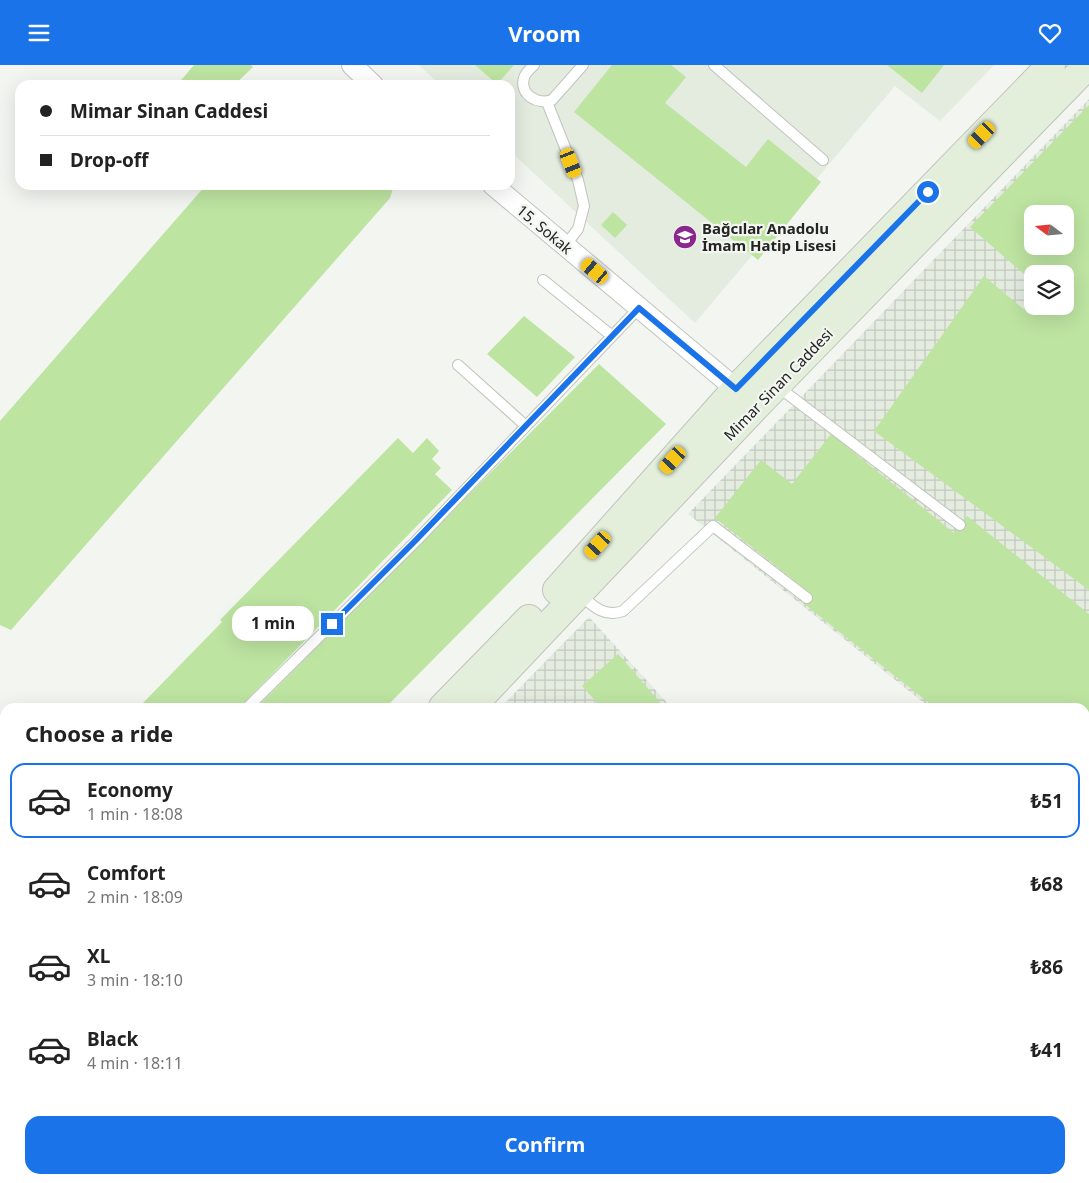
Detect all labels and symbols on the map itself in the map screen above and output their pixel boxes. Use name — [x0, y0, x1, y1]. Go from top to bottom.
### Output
car — [966, 119, 997, 151]
car — [558, 146, 583, 180]
route start — [917, 181, 939, 203]
street label: 15. Sokak — [513, 200, 577, 258]
north arrow — [1024, 205, 1074, 255]
place label: Bağcılar Anadolu İmam Hatip Lisesi — [702, 218, 836, 255]
school or university icon: Bağcılar Anadolu İmam Hatip Lisesi — [672, 224, 698, 250]
car — [578, 256, 611, 286]
street label: Mimar Sinan Caddesi — [719, 324, 837, 444]
car — [657, 444, 688, 476]
car — [582, 529, 613, 561]
callout: 1 min — [232, 607, 314, 641]
route end — [321, 613, 343, 635]

